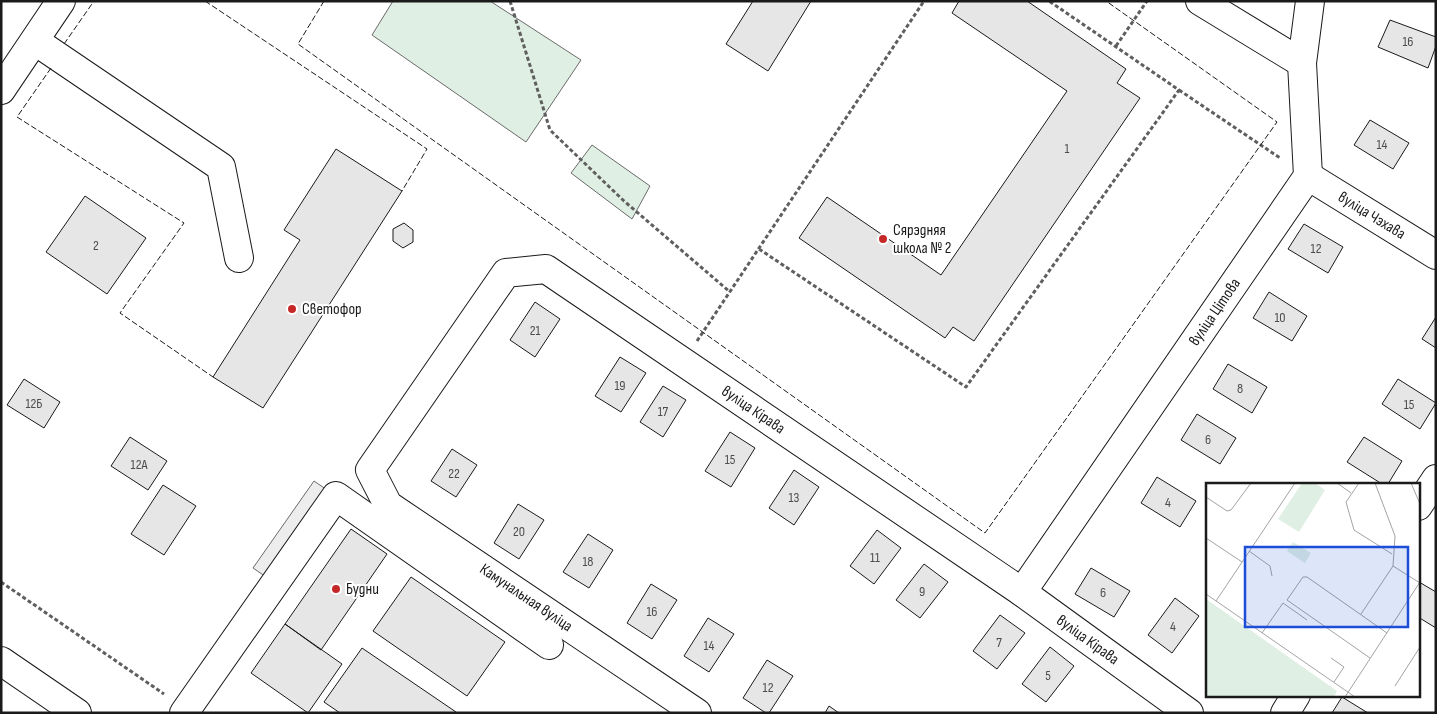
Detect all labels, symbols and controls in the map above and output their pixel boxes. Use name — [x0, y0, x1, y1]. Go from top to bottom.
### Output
house number: 16 — [1402, 33, 1414, 50]
house number: 14 — [1377, 136, 1388, 153]
house number: 1 — [1065, 140, 1070, 157]
street label: вуліца Чэхава — [1335, 187, 1409, 243]
place label: Сярэдняя школа № 2 — [893, 221, 951, 258]
marker: Сярэдняя школа № 2 — [877, 233, 889, 245]
house number: 2 — [93, 237, 99, 254]
house number: 12 — [1311, 240, 1322, 257]
street label: вуліца Цітова — [1185, 274, 1244, 349]
place label: Светофор — [302, 300, 362, 319]
marker: Светофор — [286, 303, 298, 315]
house number: 10 — [1274, 309, 1286, 326]
house number: 21 — [530, 322, 540, 339]
house number: 19 — [614, 377, 626, 394]
house number: 8 — [1237, 380, 1243, 397]
street label: вуліца Кірава — [718, 381, 789, 438]
house number: 12Б — [26, 395, 42, 412]
house number: 15 — [1404, 396, 1415, 413]
house number: 17 — [658, 403, 669, 420]
house number: 6 — [1205, 431, 1211, 448]
house number: 15 — [725, 451, 736, 468]
house number: 12А — [131, 456, 148, 473]
house number: 22 — [448, 465, 460, 482]
inset map — [1206, 483, 1420, 696]
house number: 13 — [789, 489, 800, 506]
house number: 4 — [1165, 494, 1171, 511]
house number: 20 — [513, 523, 525, 540]
house number: 11 — [870, 549, 880, 566]
house number: 18 — [582, 553, 594, 570]
street label: Камунальная вуліца — [476, 560, 576, 636]
place label: Будни — [346, 580, 379, 599]
marker: Будни — [330, 583, 342, 595]
house number: 9 — [919, 583, 925, 600]
house number: 6 — [1100, 584, 1106, 601]
house number: 16 — [646, 603, 658, 620]
street label: вуліца Кірава — [1053, 611, 1123, 669]
house number: 4 — [1170, 618, 1176, 635]
house number: 7 — [996, 634, 1002, 651]
house number: 14 — [704, 637, 715, 654]
house number: 5 — [1045, 667, 1051, 684]
house number: 12 — [763, 679, 774, 696]

